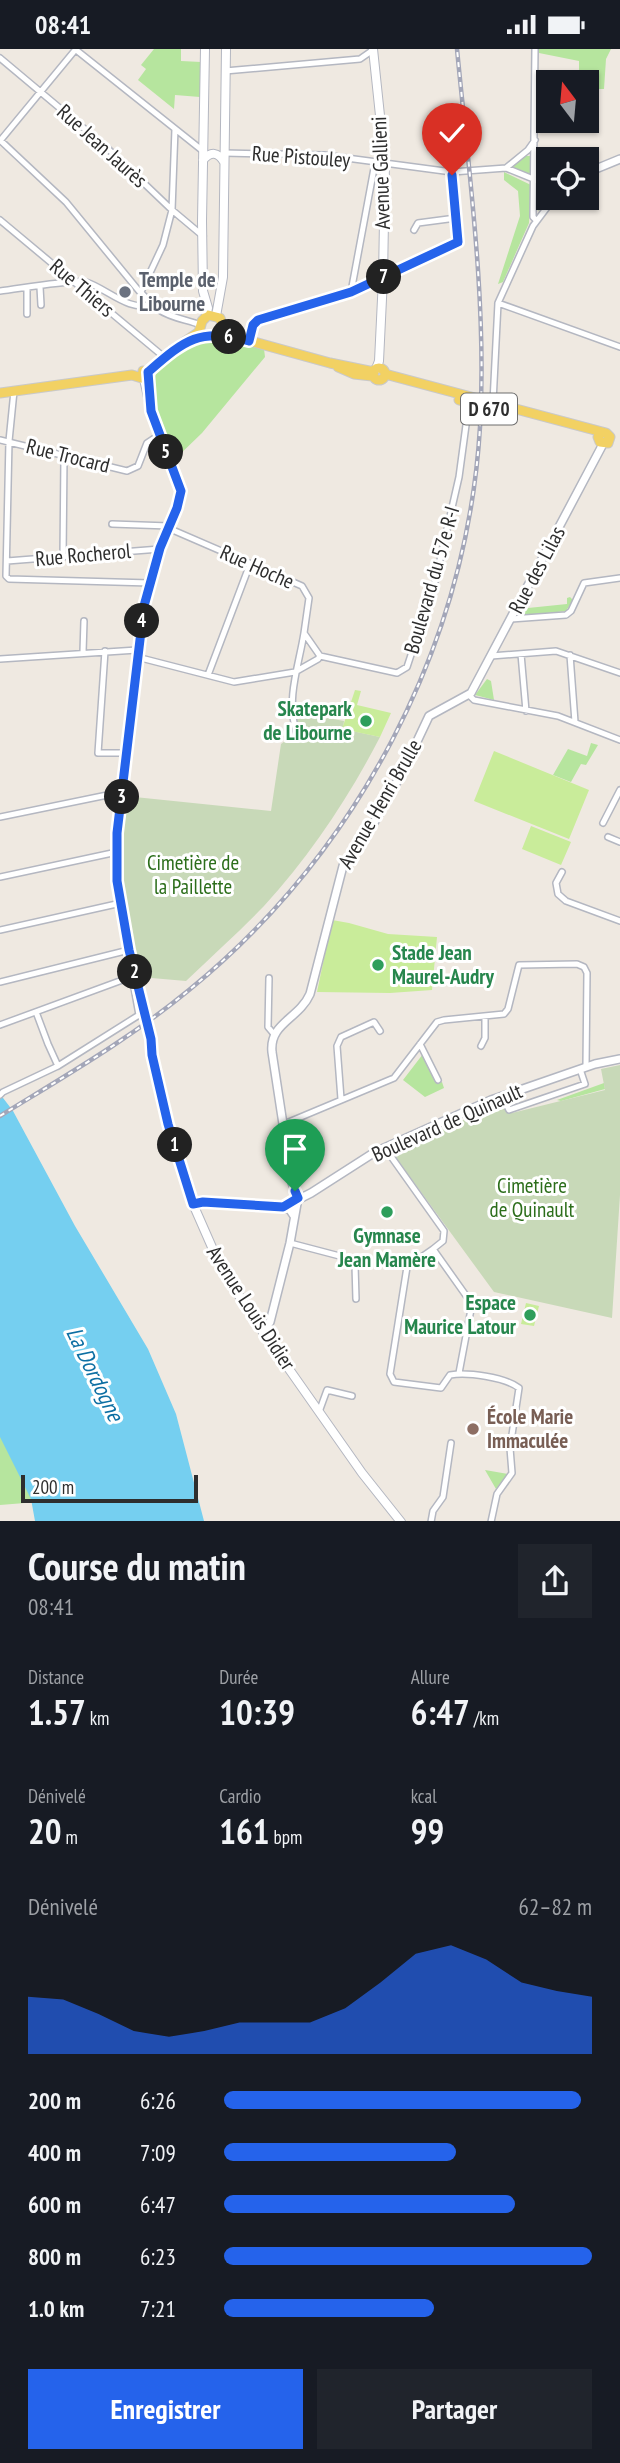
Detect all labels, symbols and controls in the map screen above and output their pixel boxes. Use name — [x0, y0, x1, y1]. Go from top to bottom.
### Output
text: 08:41 — [35, 8, 91, 41]
north arrow — [536, 70, 598, 133]
map controls — [536, 70, 599, 210]
street label: Rue Jean Jaurès — [52, 98, 153, 193]
pin — [422, 103, 482, 175]
icon: check — [433, 114, 471, 152]
street label: Avenue Gallieni — [365, 116, 396, 230]
street label: Rue Pistouley — [251, 140, 351, 173]
button: locate — [536, 147, 599, 210]
street label: Rue Thiers — [44, 253, 120, 323]
pin: 7 — [366, 259, 402, 295]
text: 7 — [379, 264, 388, 288]
place label: Temple de Libourne — [139, 266, 216, 317]
marker: Temple de Libourne — [117, 284, 133, 300]
pin: 6 — [212, 319, 246, 355]
text: 6 — [224, 324, 233, 348]
road number: D 670 — [461, 393, 517, 425]
street label: Rue Trocard — [24, 432, 113, 479]
pin: 5 — [148, 435, 184, 469]
text: 5 — [161, 439, 170, 463]
street label: Boulevard du 57e R-I — [398, 503, 465, 657]
street label: Rue des Lilas — [502, 521, 571, 618]
street label: Rue Rocherol — [34, 537, 132, 572]
street label: Rue Hoche — [216, 538, 298, 595]
pin: 4 — [124, 603, 160, 639]
text: 4 — [137, 608, 146, 632]
place label: Skatepark de Libourne — [263, 695, 352, 746]
marker: Skatepark de Libourne — [358, 713, 374, 729]
street label: Avenue Henri Brulle — [332, 734, 427, 873]
pin: 3 — [104, 779, 140, 815]
text: 3 — [117, 784, 126, 808]
park label: Cimetière de la Paillette — [147, 849, 239, 900]
place label: Stade Jean Maurel-Audry — [392, 939, 494, 990]
pin: 2 — [118, 955, 152, 989]
marker: Stade Jean Maurel-Audry — [370, 957, 386, 973]
text: 2 — [130, 959, 139, 983]
street label: Boulevard de Quinault — [367, 1077, 526, 1168]
pin — [265, 1119, 325, 1191]
pin: 1 — [158, 1127, 192, 1163]
icon: arrive — [276, 1130, 314, 1168]
text: 1 — [170, 1132, 179, 1156]
park label: Cimetière de Quinault — [490, 1172, 575, 1223]
marker: Gymnase Jean Mamère — [379, 1204, 395, 1220]
place label: Gymnase Jean Mamère — [337, 1222, 436, 1273]
street label: Avenue Louis Didier — [201, 1240, 302, 1375]
place label: Espace Maurice Latour — [404, 1289, 517, 1340]
marker: Espace Maurice Latour — [522, 1307, 538, 1323]
water label: La Dordogne — [60, 1322, 131, 1427]
place label: École Marie Immaculée — [487, 1403, 573, 1454]
marker: École Marie Immaculée — [465, 1421, 481, 1437]
scale bar — [21, 1472, 198, 1504]
text: 200 m — [32, 1475, 74, 1499]
text: Course du matin — [28, 1541, 246, 1590]
button: share — [518, 1544, 592, 1618]
text: 08:41 — [28, 1592, 74, 1621]
text: Distance — [28, 1665, 84, 1689]
text: Durée — [219, 1665, 258, 1689]
text: Allure — [411, 1665, 450, 1689]
text: 1.57 — [28, 1689, 86, 1735]
text: 10:39 — [219, 1689, 295, 1735]
text: 6:47 — [411, 1689, 470, 1735]
text: km — [86, 1706, 109, 1730]
text: /km — [470, 1706, 499, 1730]
text: Dénivelé — [28, 1784, 86, 1808]
text: Cardio — [219, 1784, 261, 1808]
text: kcal — [411, 1784, 437, 1808]
text: 20 — [28, 1808, 61, 1854]
text: 161 — [219, 1808, 270, 1854]
text: 99 — [411, 1808, 444, 1854]
text: m — [61, 1825, 78, 1849]
text: bpm — [270, 1825, 302, 1849]
text: Dénivelé — [28, 1892, 98, 1921]
text: 62–82 m — [519, 1892, 592, 1921]
text: 200 m — [28, 2086, 81, 2115]
text: 6:26 — [140, 2086, 176, 2115]
text: 400 m — [28, 2138, 81, 2167]
text: 7:09 — [140, 2138, 176, 2167]
text: 600 m — [28, 2190, 81, 2219]
text: 6:47 — [140, 2190, 176, 2219]
text: 800 m — [28, 2242, 81, 2271]
text: 6:23 — [140, 2242, 176, 2271]
text: 1.0 km — [28, 2294, 84, 2323]
text: 7:21 — [140, 2294, 176, 2323]
button: Enregistrer — [28, 2369, 303, 2449]
button: Partager — [317, 2369, 592, 2449]

